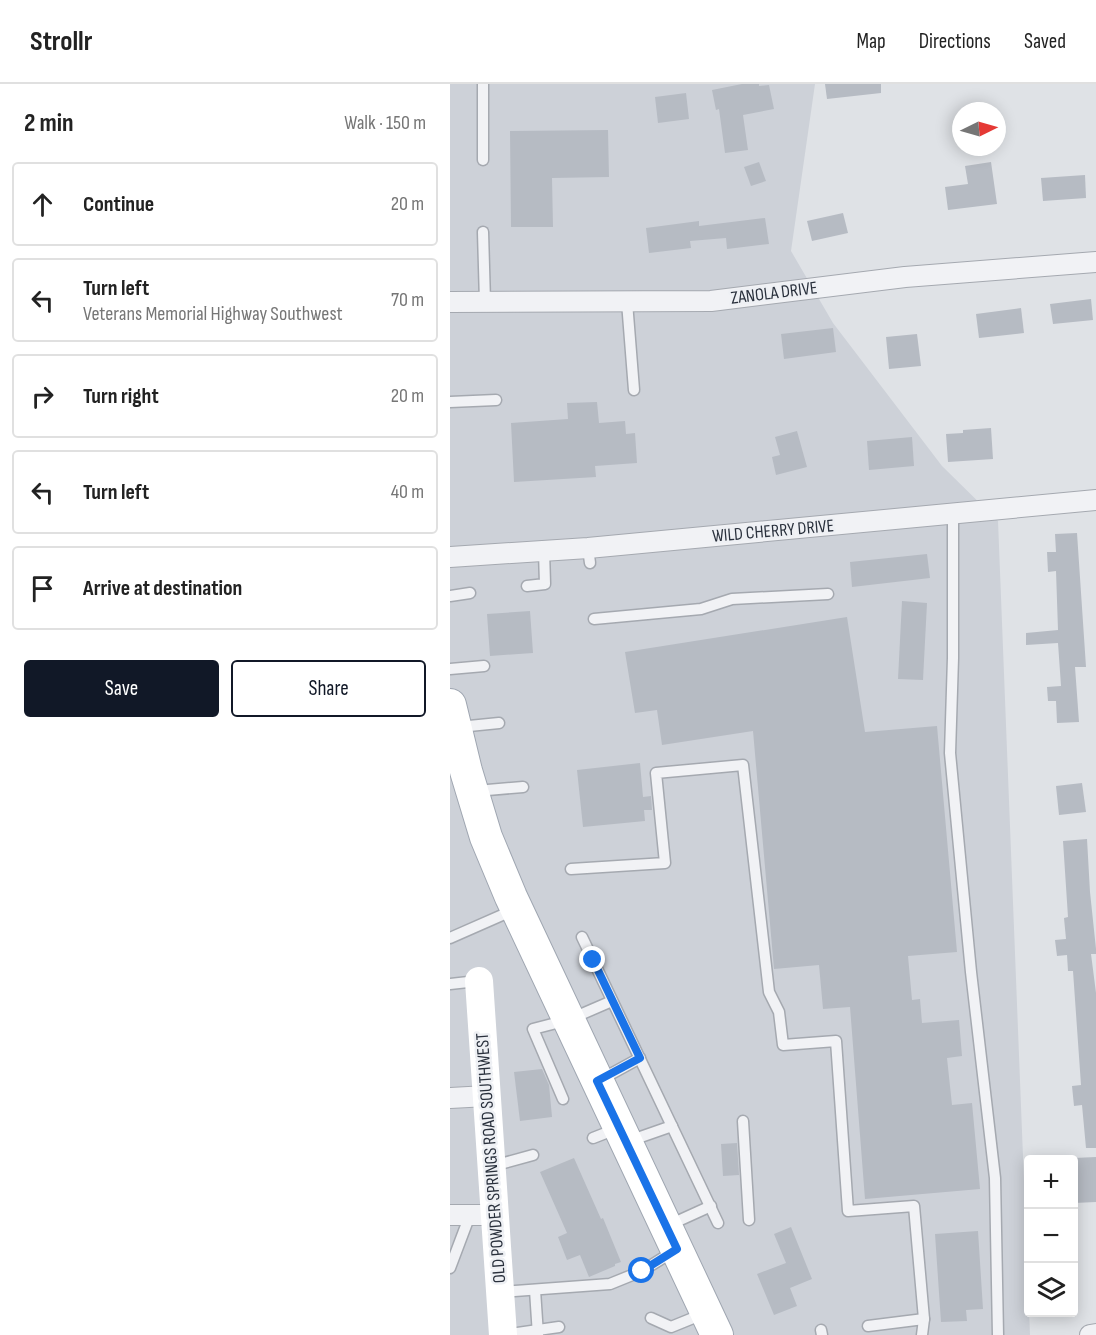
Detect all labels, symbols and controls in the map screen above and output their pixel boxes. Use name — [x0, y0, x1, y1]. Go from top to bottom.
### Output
text: Strollr — [30, 25, 92, 58]
text: Map — [856, 29, 886, 54]
text: Directions — [919, 29, 991, 54]
text: Saved — [1024, 29, 1066, 54]
north arrow — [952, 102, 1006, 156]
text: 2 min — [24, 108, 74, 139]
text: Walk · 150 m — [344, 111, 426, 135]
icon: ahead — [26, 188, 59, 221]
text: Continue — [83, 191, 154, 218]
text: 20 m — [391, 192, 424, 216]
text: Turn left — [83, 275, 149, 302]
street label: ZANOLA DRIVE — [730, 277, 818, 309]
icon: left — [26, 284, 59, 317]
text: 70 m — [391, 288, 424, 312]
text: Veterans Memorial Highway Southwest — [83, 302, 343, 326]
icon: right — [26, 380, 59, 413]
text: Turn right — [83, 383, 159, 410]
text: 20 m — [391, 384, 424, 408]
icon: left — [26, 476, 59, 509]
text: Turn left — [83, 479, 149, 506]
text: 40 m — [391, 480, 424, 504]
street label: WILD CHERRY DRIVE — [711, 515, 835, 547]
icon: arrive — [26, 572, 59, 605]
text: Arrive at destination — [83, 575, 242, 602]
button: Save — [24, 660, 219, 717]
button: Share — [231, 660, 426, 717]
route end — [579, 946, 605, 972]
street label: OLD POWDER SPRINGS ROAD SOUTHWEST — [472, 1032, 510, 1284]
map controls — [1024, 1155, 1078, 1317]
button: + — [1024, 1155, 1078, 1209]
button: − — [1024, 1209, 1078, 1263]
route start — [628, 1257, 654, 1283]
button: layers — [1024, 1263, 1078, 1317]

